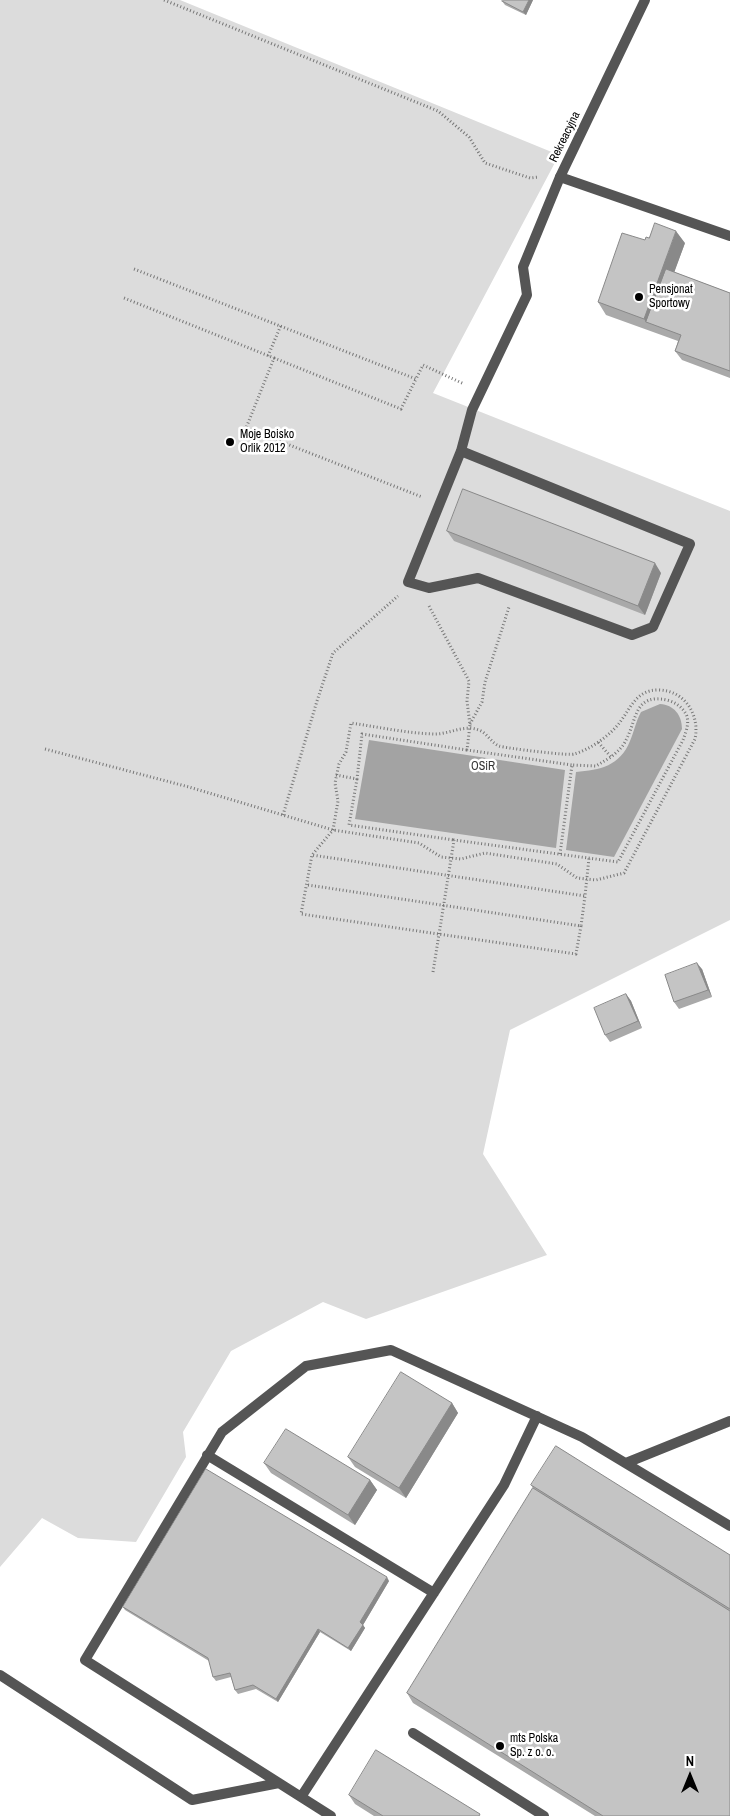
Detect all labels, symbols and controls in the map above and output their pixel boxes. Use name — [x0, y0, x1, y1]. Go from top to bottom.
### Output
street label: Rekreacyjna — [547, 109, 583, 165]
place label: Pensjonat Sportowy — [649, 283, 693, 311]
marker: Pensjonat Sportowy — [633, 291, 645, 303]
place label: Moje Boisko Orlik 2012 — [240, 428, 294, 456]
marker: Moje Boisko Orlik 2012 — [224, 436, 236, 448]
park label: OSiR — [471, 760, 495, 774]
place label: mts Polska Sp. z o. o. — [510, 1732, 558, 1760]
marker: mts Polska Sp. z o. o. — [494, 1740, 506, 1752]
north arrow — [665, 1751, 715, 1801]
text: N — [686, 1752, 694, 1770]

